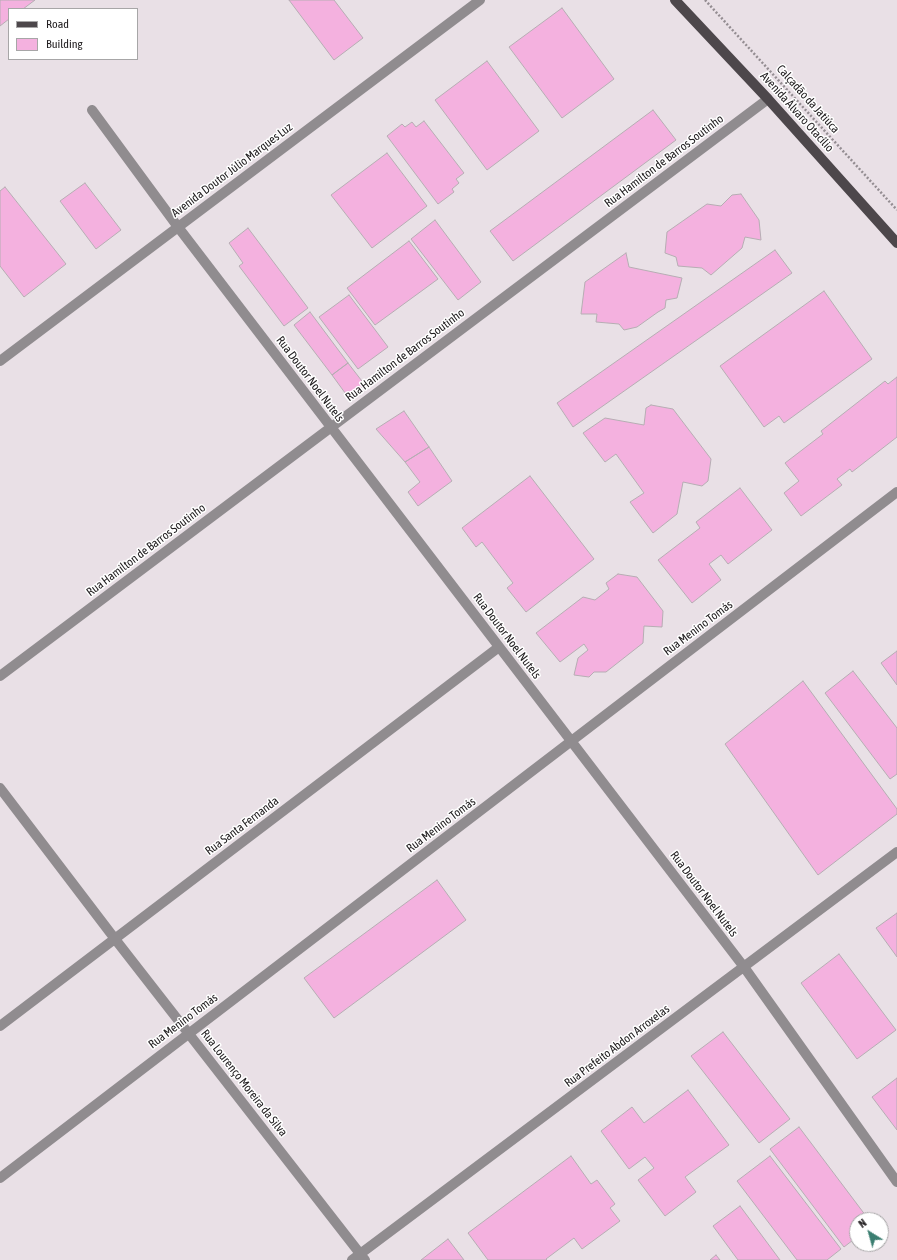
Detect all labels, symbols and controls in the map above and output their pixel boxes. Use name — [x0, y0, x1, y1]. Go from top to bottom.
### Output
legend — [8, 8, 138, 60]
text: Road — [46, 17, 69, 31]
text: Building — [46, 37, 83, 51]
street label: Calçadão da Jatiúca — [774, 62, 842, 136]
street label: Avenida Álvaro Otacílio — [757, 69, 837, 155]
street label: Rua Hamilton de Barros Soutinho — [602, 112, 726, 210]
street label: Avenida Doutor Júlio Marques Luz — [169, 120, 295, 220]
street label: Rua Hamilton de Barros Soutinho — [343, 306, 467, 404]
street label: Rua Doutor Noel Nutels — [273, 333, 347, 425]
street label: Rua Hamilton de Barros Soutinho — [84, 501, 208, 599]
street label: Rua Doutor Noel Nutels — [470, 590, 544, 682]
street label: Rua Menino Tomás — [661, 597, 735, 659]
street label: Rua Santa Fernanda — [202, 794, 282, 858]
street label: Rua Menino Tomás — [404, 794, 478, 856]
street label: Rua Doutor Noel Nutels — [667, 848, 741, 940]
street label: Rua Menino Tomás — [146, 990, 220, 1052]
street label: Rua Prefeito Abdon Arroxelas — [562, 1002, 672, 1090]
street label: Rua Lourenço Moreira da Silva — [198, 1027, 290, 1139]
north arrow — [849, 1212, 889, 1252]
text: N — [856, 1216, 869, 1230]

